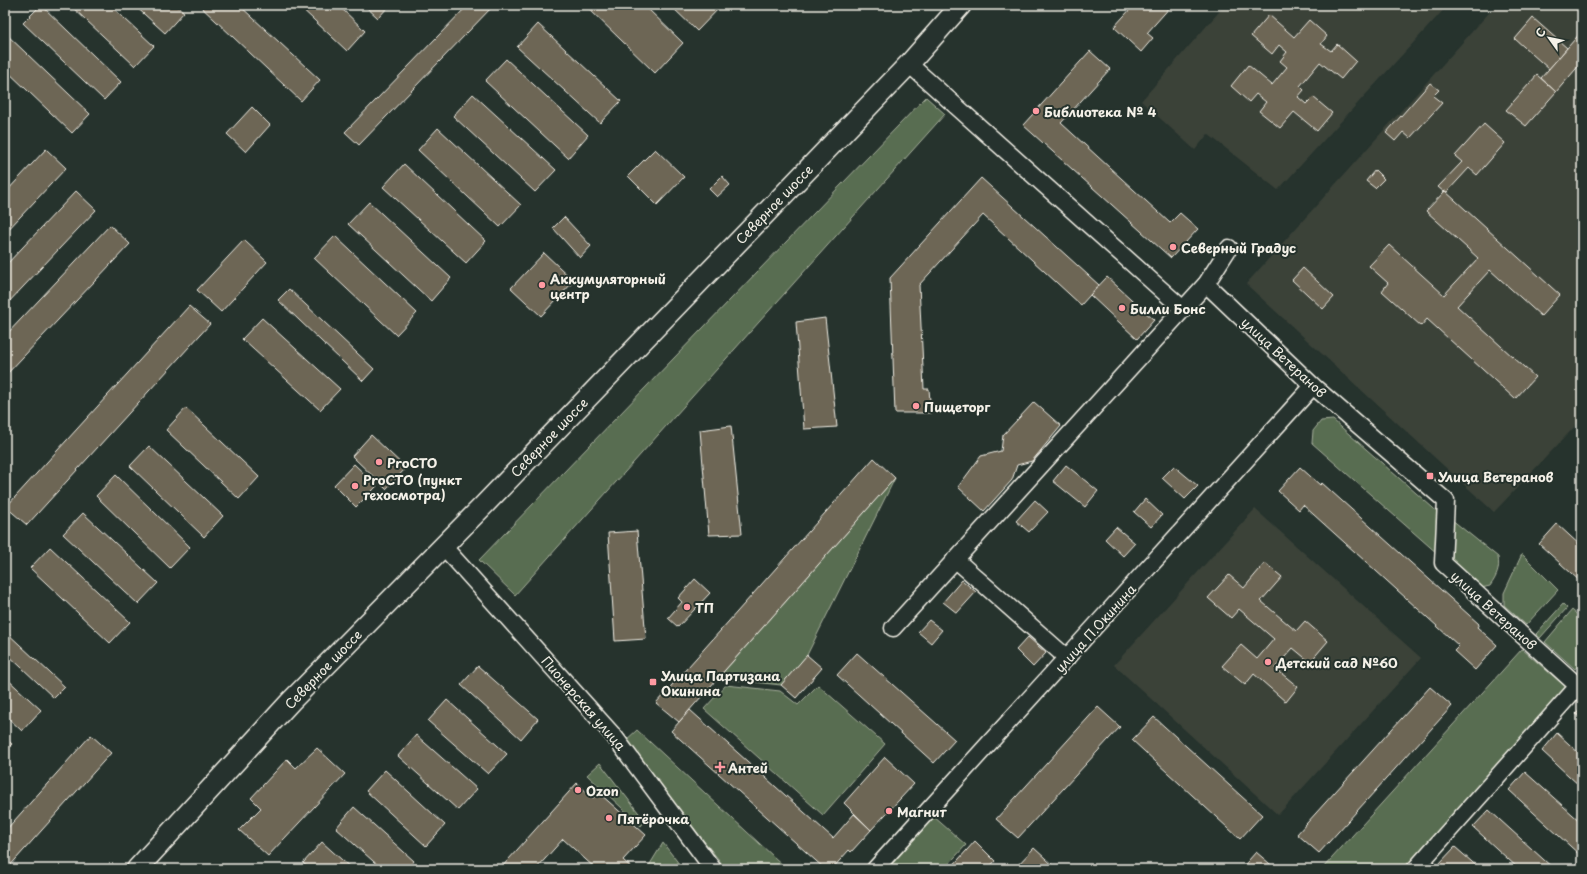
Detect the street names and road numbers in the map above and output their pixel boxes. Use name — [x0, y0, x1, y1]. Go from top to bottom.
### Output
street label: Северное шоссе — [731, 160, 817, 248]
street label: улица Ветеранов — [1237, 313, 1331, 401]
street label: Северное шоссе — [506, 393, 592, 481]
street label: улица Ветеранов — [1447, 566, 1541, 654]
street label: улица П.Окинина — [1050, 579, 1141, 676]
street label: Северное шоссе — [280, 625, 366, 713]
street label: Пионерская улица — [538, 652, 631, 755]

